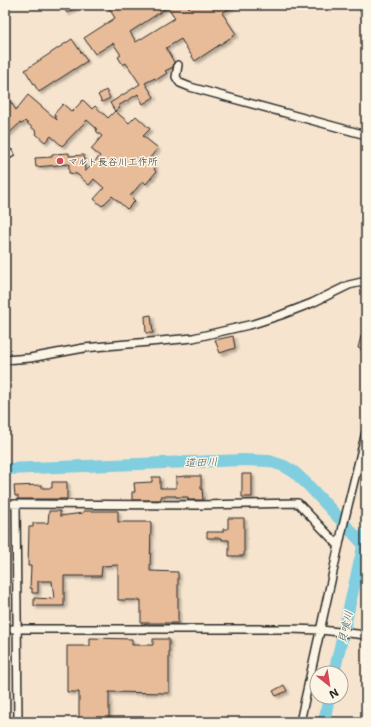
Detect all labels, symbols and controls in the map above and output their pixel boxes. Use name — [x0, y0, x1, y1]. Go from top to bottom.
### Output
place label: マルト長谷川工作所 — [68, 155, 158, 168]
marker: マルト長谷川工作所 — [55, 156, 65, 166]
water label: 道田川 — [184, 454, 218, 471]
water label: 貝喰川 — [334, 609, 357, 645]
north arrow — [309, 665, 349, 705]
text: N — [326, 685, 341, 702]

